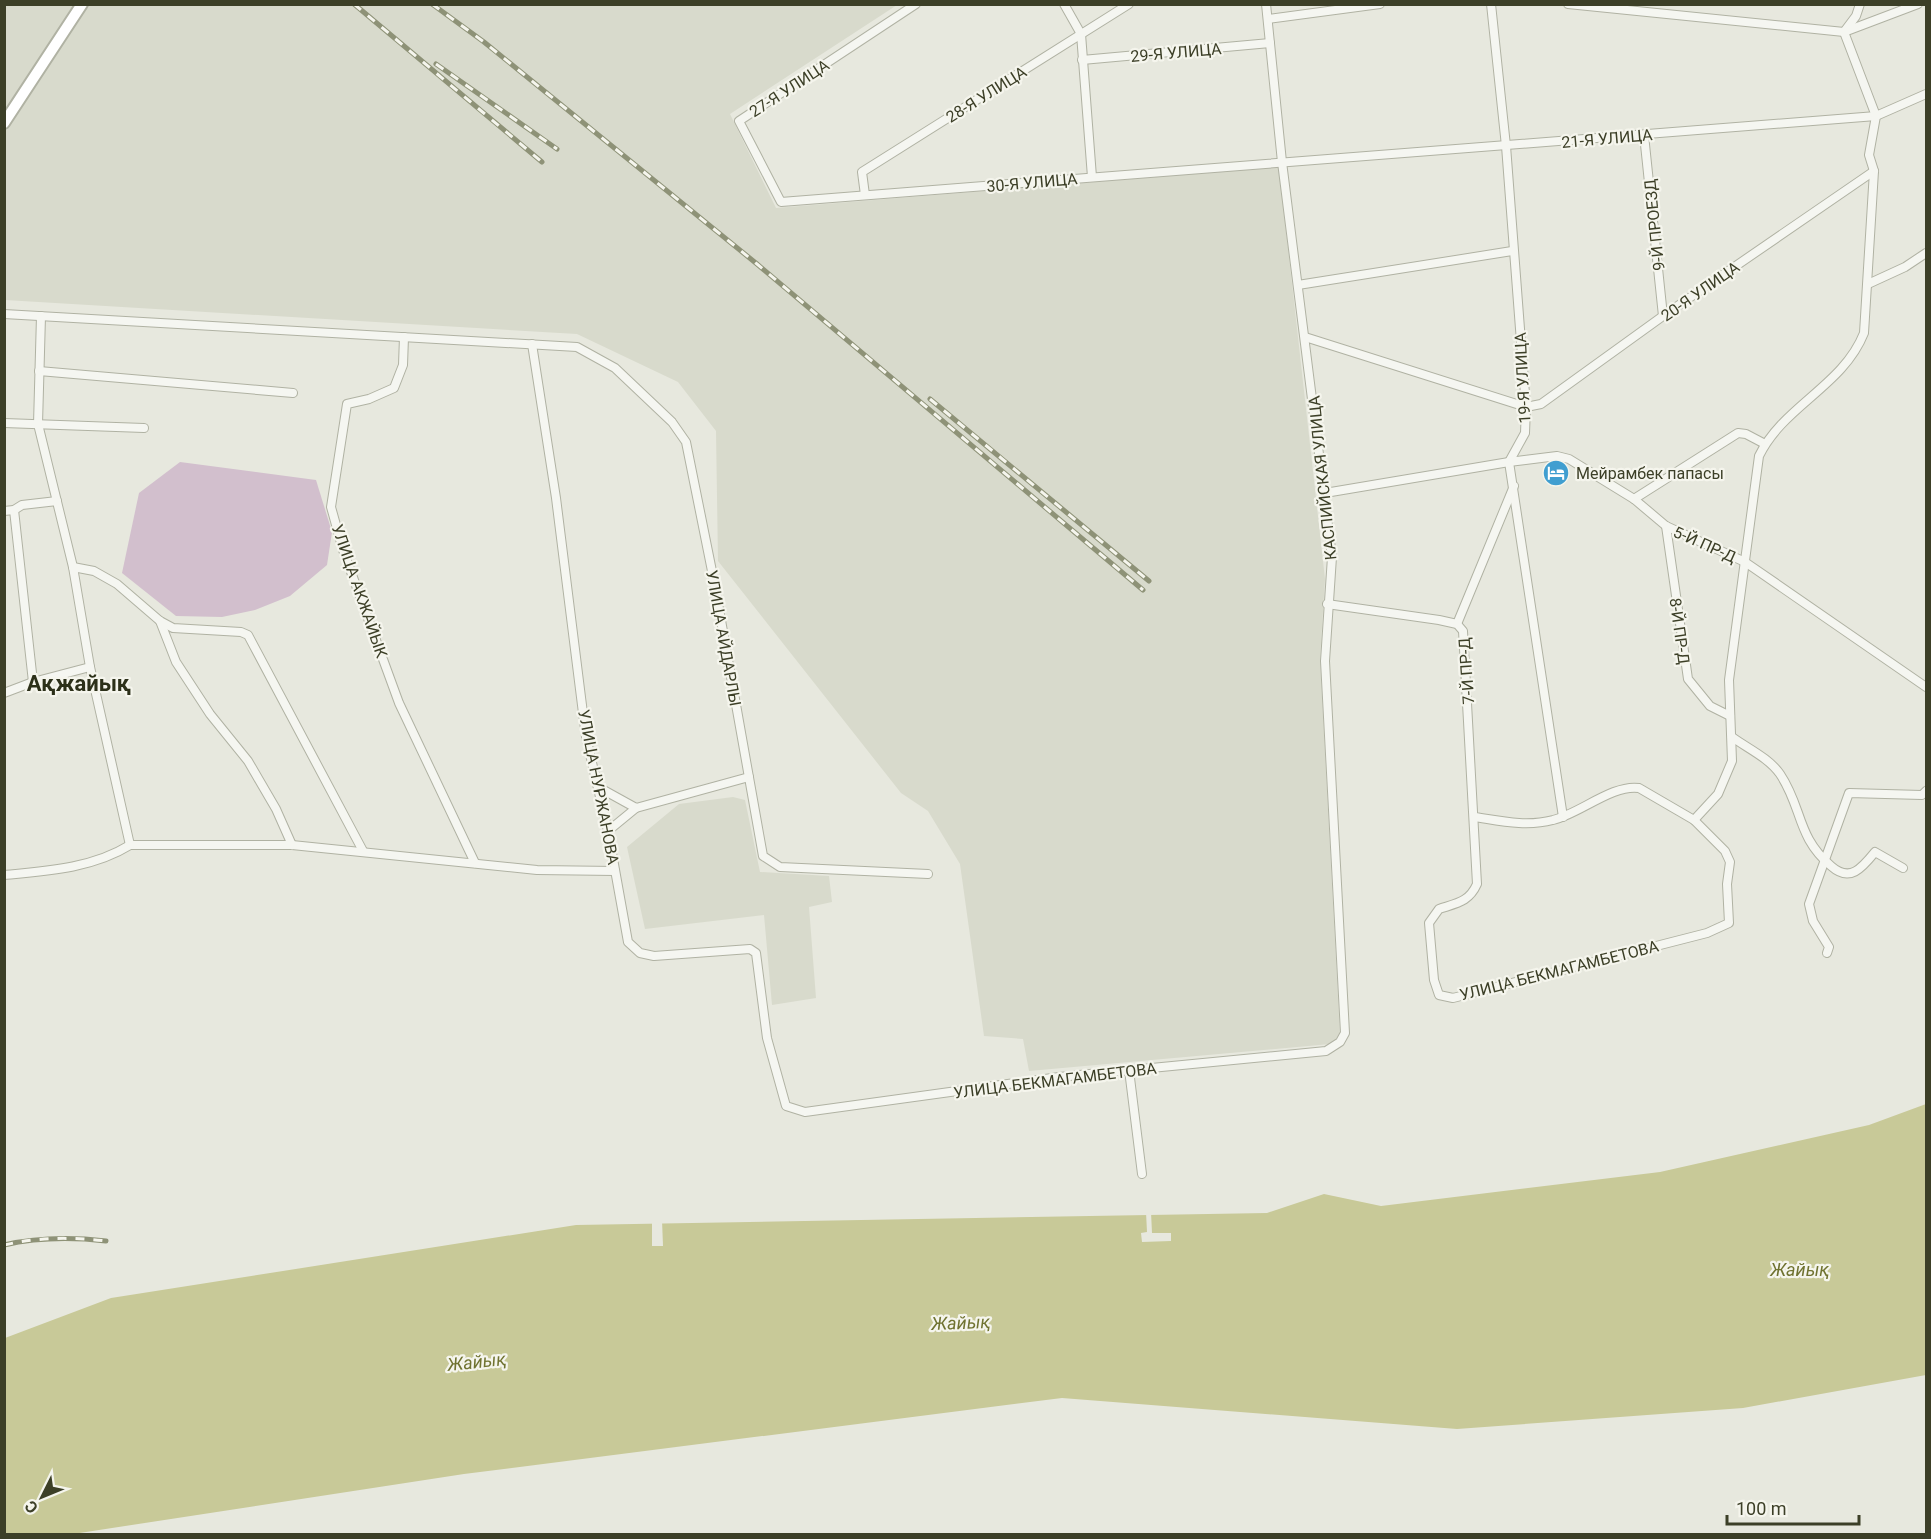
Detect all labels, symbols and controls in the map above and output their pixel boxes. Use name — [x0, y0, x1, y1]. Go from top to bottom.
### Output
street label: 29-Я УЛИЦА — [1130, 39, 1223, 66]
street label: 27-Я УЛИЦА — [746, 55, 833, 121]
street label: 28-Я УЛИЦА — [943, 62, 1030, 127]
street label: 21-Я УЛИЦА — [1561, 125, 1654, 152]
street label: 30-Я УЛИЦА — [986, 169, 1079, 196]
street label: 9-Й ПРОЕЗД — [1640, 178, 1669, 272]
street label: 20-Я УЛИЦА — [1657, 257, 1744, 325]
street label: 19-Я УЛИЦА — [1511, 331, 1534, 424]
street label: КАСПИЙСКАЯ УЛИЦА — [1304, 394, 1341, 561]
hotel icon: Мейрамбек папасы — [1541, 458, 1571, 488]
place label: Мейрамбек папасы — [1576, 464, 1724, 483]
street label: УЛИЦА АКЖАЙЫК — [328, 522, 392, 661]
street label: 5-Й ПР-Д — [1670, 522, 1739, 567]
street label: УЛИЦА АЙДАРЛЫ — [702, 569, 745, 708]
street label: 8-Й ПР-Д — [1665, 597, 1694, 665]
street label: 7-Й ПР-Д — [1455, 637, 1478, 705]
district label: Ақжайық — [27, 671, 131, 696]
street label: УЛИЦА НУРЖАНОВА — [574, 708, 623, 867]
street label: УЛИЦА БЕКМАГАМБЕТОВА — [1458, 936, 1661, 1004]
street label: УЛИЦА БЕКМАГАМБЕТОВА — [952, 1059, 1158, 1102]
water label: Жайық — [1769, 1259, 1830, 1280]
water label: Жайық — [930, 1311, 991, 1334]
water label: Жайық — [445, 1348, 508, 1375]
north arrow — [12, 1467, 72, 1527]
scale bar — [1727, 1488, 1859, 1526]
text: С — [21, 1497, 42, 1517]
text: 100 m — [1736, 1498, 1787, 1519]

